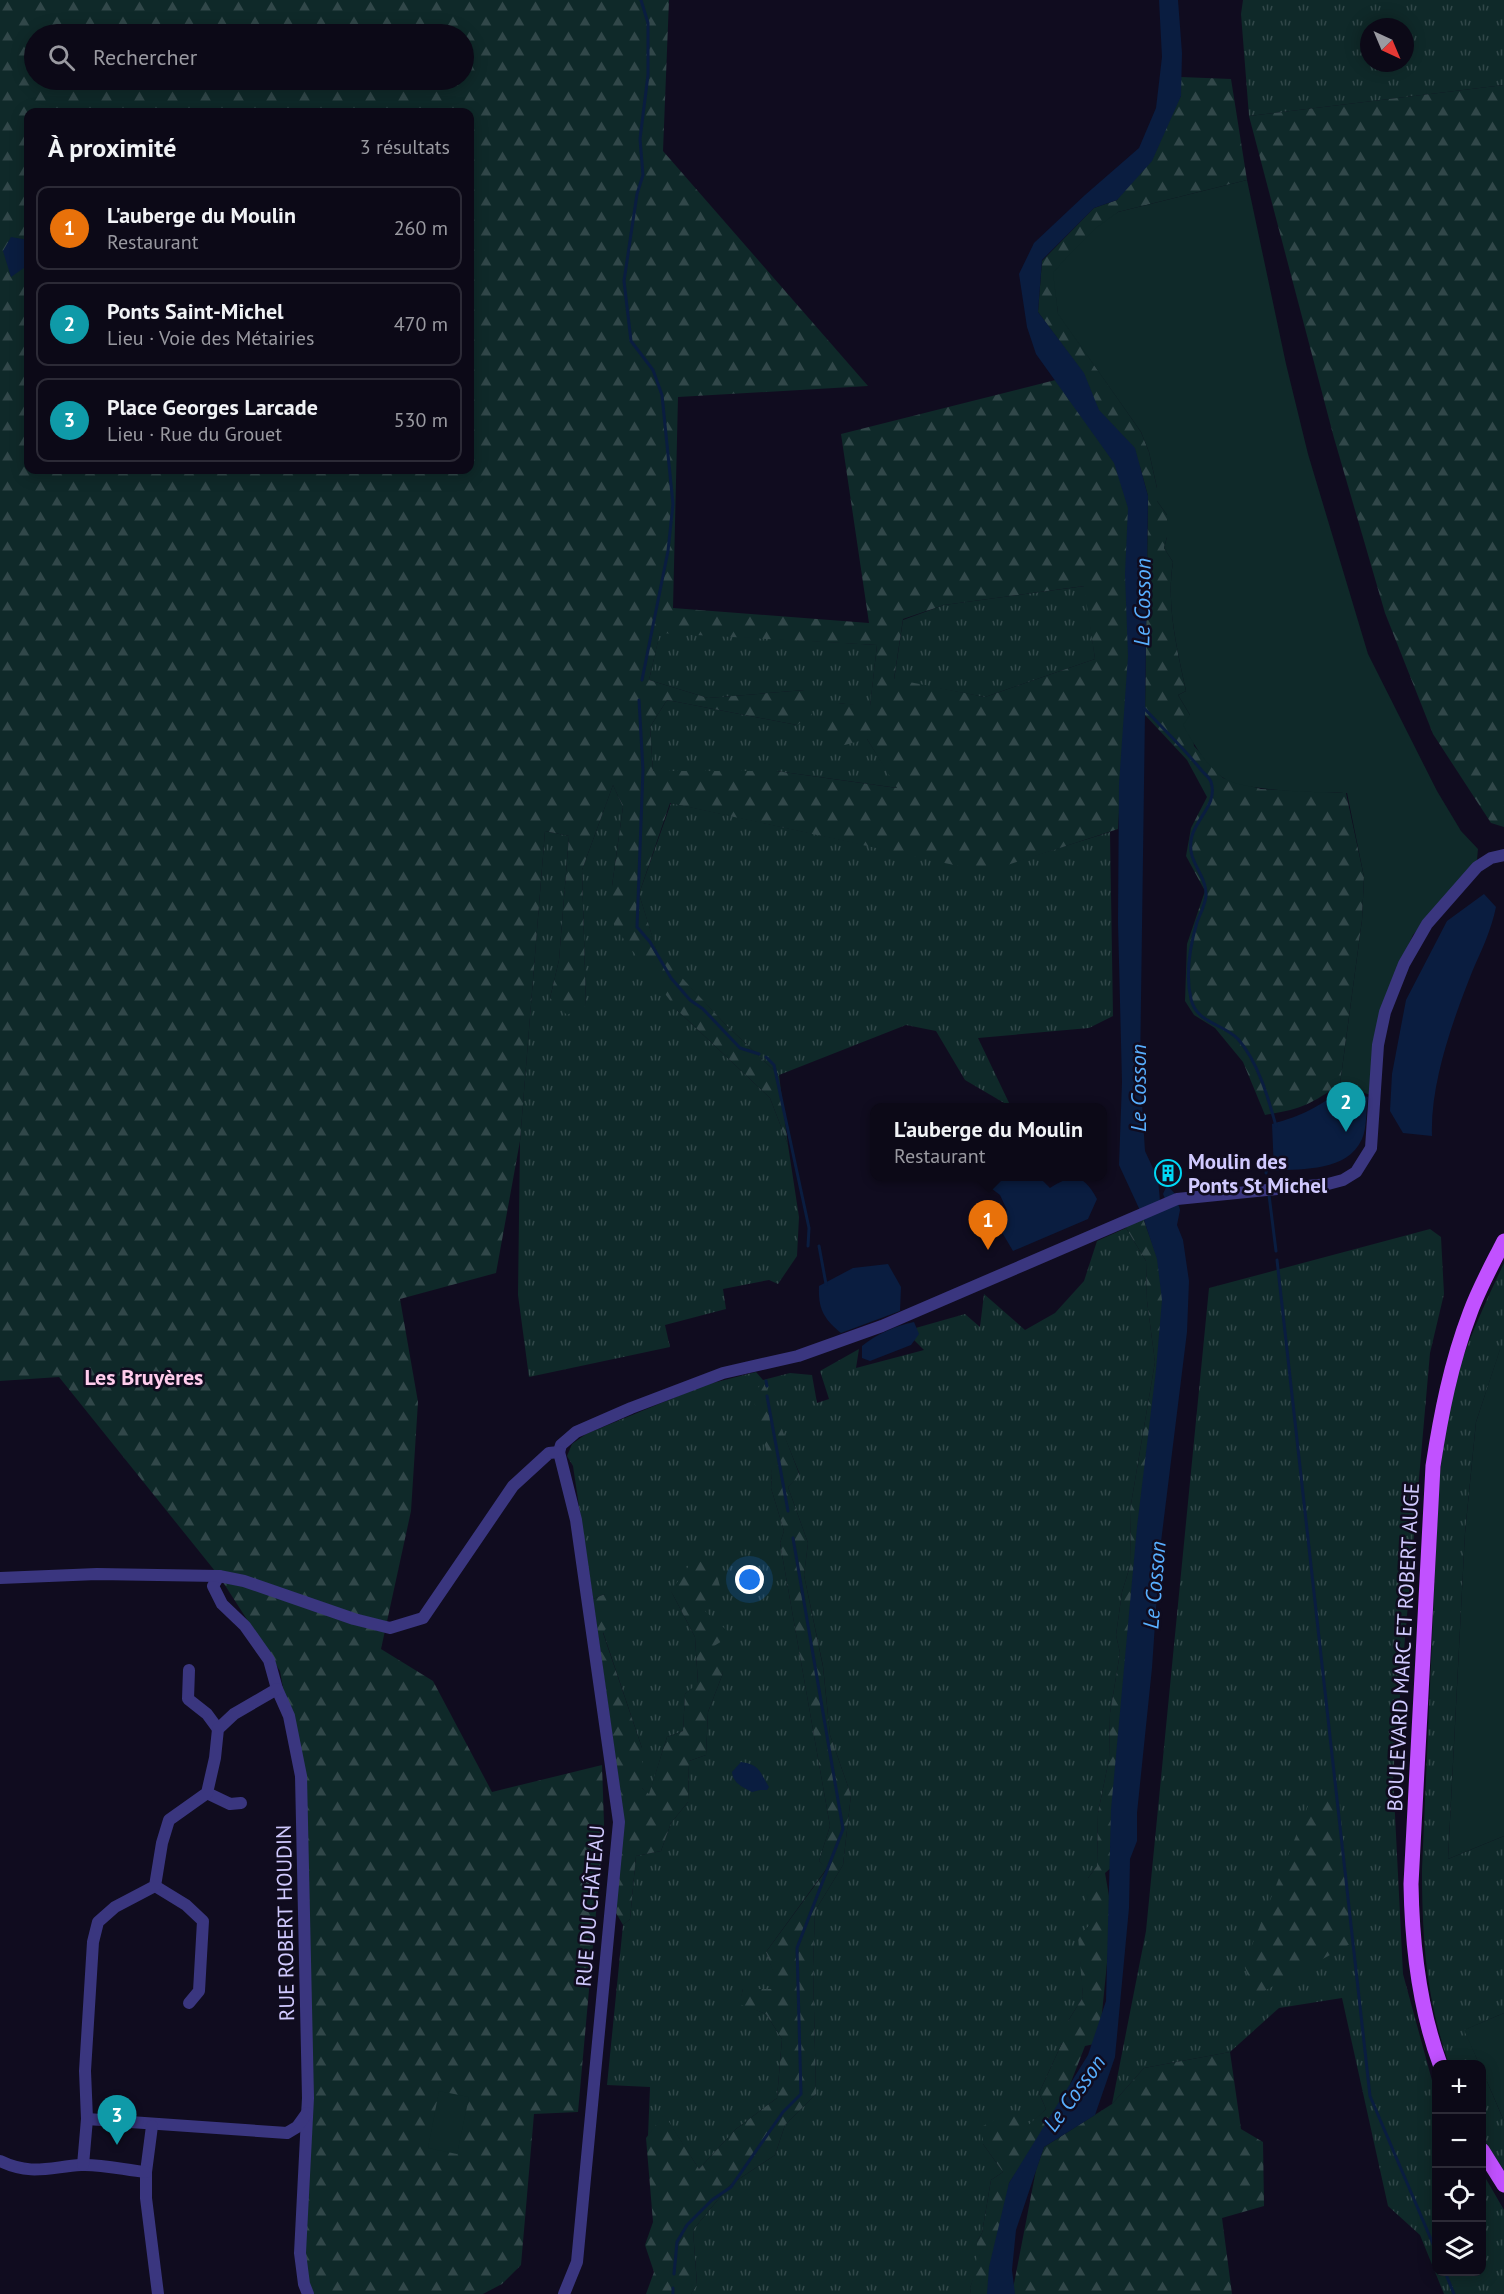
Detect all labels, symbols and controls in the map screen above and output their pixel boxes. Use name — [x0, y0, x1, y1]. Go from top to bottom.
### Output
north arrow — [1360, 18, 1414, 72]
search box — [24, 24, 474, 90]
icon: search — [45, 41, 78, 74]
text: Rechercher — [93, 43, 197, 71]
text: À proximité — [48, 131, 176, 164]
text: 3 résultats — [360, 134, 450, 160]
text: L'auberge du Moulin — [107, 201, 296, 229]
text: 1 — [64, 215, 75, 241]
text: 260 m — [394, 215, 448, 241]
text: Restaurant — [107, 229, 198, 255]
text: Ponts Saint-Michel — [107, 297, 284, 325]
text: 2 — [64, 311, 75, 337]
text: 470 m — [394, 311, 448, 337]
text: Lieu · Voie des Métairies — [107, 325, 314, 351]
text: Place Georges Larcade — [107, 393, 318, 421]
text: 3 — [64, 407, 75, 433]
text: 530 m — [394, 407, 448, 433]
text: Lieu · Rue du Grouet — [107, 421, 282, 447]
water label: Le Cosson — [1127, 558, 1157, 646]
water label: Le Cosson — [1124, 1044, 1152, 1132]
pin: 2 — [1326, 1082, 1366, 1132]
popup — [870, 1103, 1107, 1181]
text: L'auberge du Moulin — [894, 1115, 1083, 1143]
text: Restaurant — [894, 1143, 985, 1169]
place label: Moulin des Ponts St Michel — [1188, 1148, 1328, 1199]
building icon: Moulin des Ponts St Michel — [1153, 1158, 1183, 1188]
pin: 1 — [968, 1200, 1008, 1250]
district label: Les Bruyères — [85, 1363, 203, 1391]
street label: BOULEVARD MARC ET ROBERT AUGE — [1381, 1482, 1425, 1812]
water label: Le Cosson — [1136, 1540, 1172, 1630]
your location — [735, 1565, 764, 1594]
street label: RUE DU CHÂTEAU — [569, 1824, 611, 1988]
street label: RUE ROBERT HOUDIN — [270, 1825, 300, 2021]
water label: Le Cosson — [1037, 2049, 1111, 2137]
map controls — [1432, 2060, 1486, 2276]
button: + — [1432, 2060, 1486, 2114]
pin: 3 — [98, 2096, 136, 2145]
button: − — [1432, 2114, 1486, 2168]
button: locate — [1432, 2168, 1486, 2222]
button: layers — [1432, 2222, 1486, 2276]

